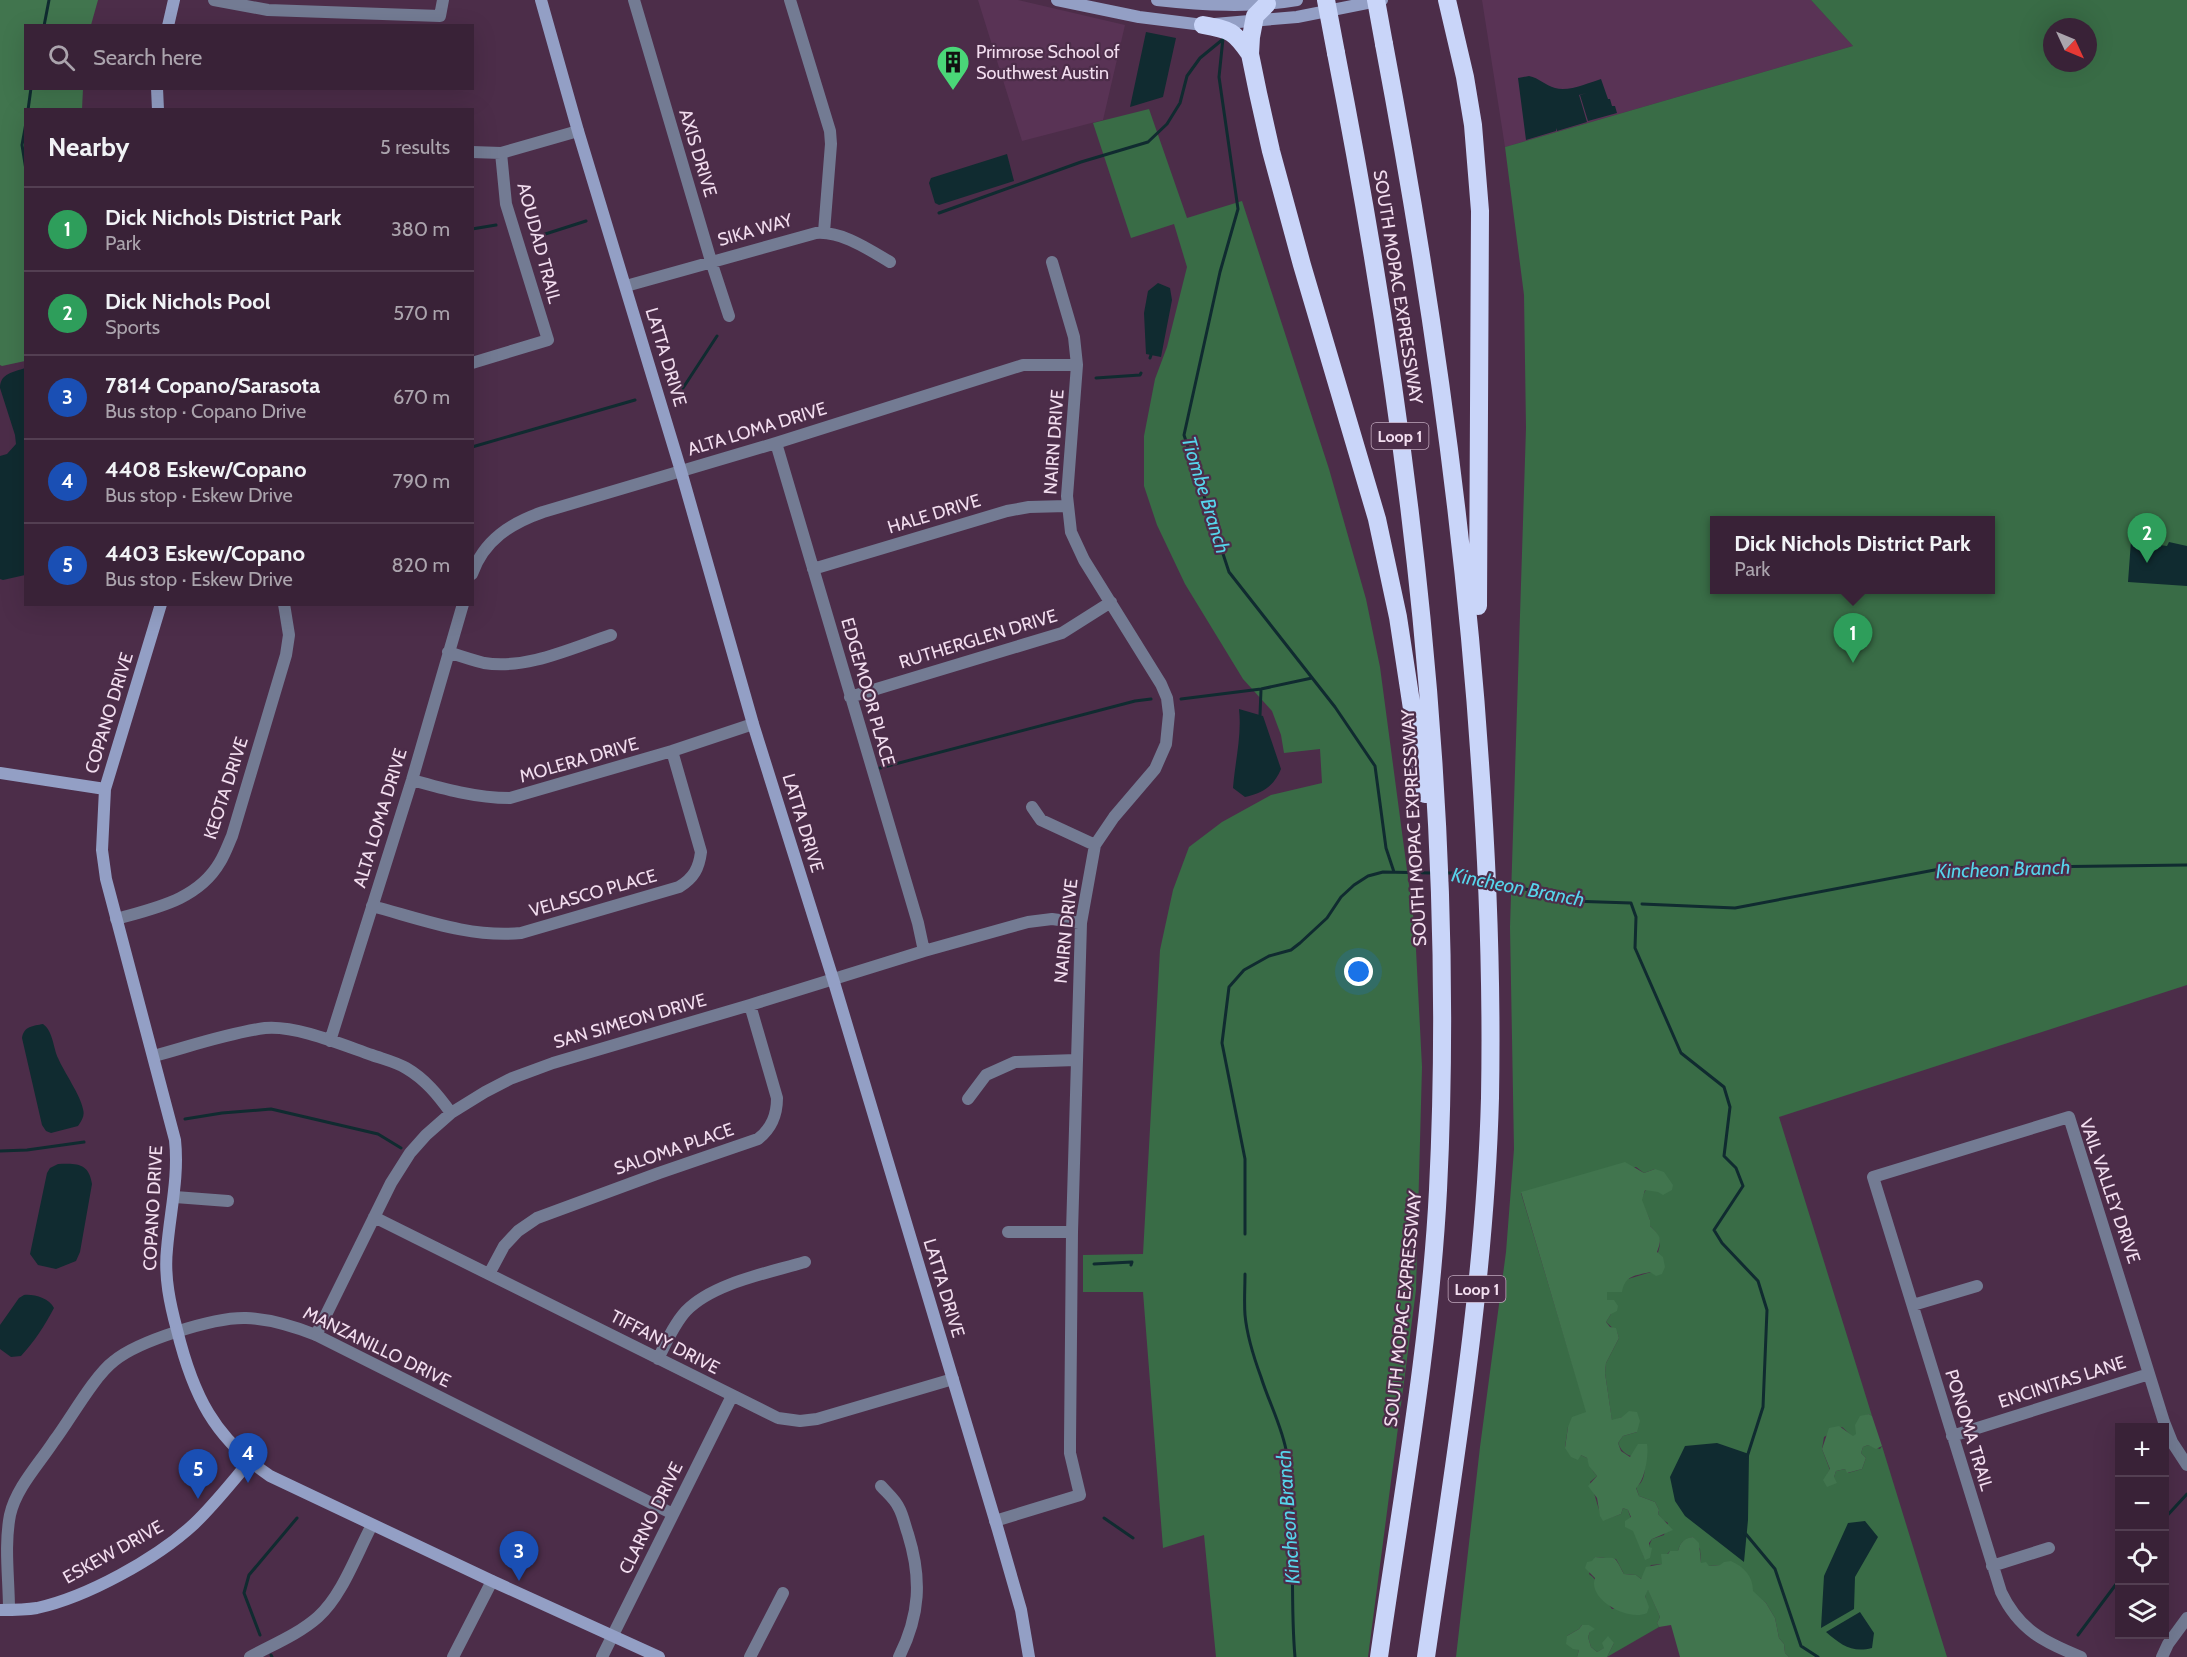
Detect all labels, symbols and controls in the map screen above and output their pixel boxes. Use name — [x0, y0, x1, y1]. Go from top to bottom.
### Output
north arrow — [2043, 18, 2097, 72]
search box — [24, 24, 474, 90]
icon: search — [45, 41, 78, 74]
place label: Primrose School of Southwest Austin — [976, 41, 1120, 84]
text: Search here — [93, 44, 202, 71]
building icon: Primrose School of Southwest Austin — [935, 44, 971, 91]
street label: AXIS DRIVE — [674, 107, 722, 199]
text: Nearby — [48, 131, 129, 163]
text: 5 results — [380, 135, 450, 159]
street label: SOUTH MOPAC EXPRESSWAY — [1369, 168, 1428, 407]
street label: AOUDAD TRAIL — [512, 180, 566, 306]
text: Dick Nichols District Park — [105, 204, 342, 231]
street label: SIKA WAY — [715, 209, 796, 251]
text: 1 — [64, 217, 71, 241]
text: 380 m — [391, 217, 450, 241]
text: Park — [105, 231, 141, 255]
text: Dick Nichols Pool — [105, 288, 271, 315]
text: 2 — [62, 301, 73, 325]
text: 570 m — [393, 301, 450, 325]
street label: LATTA DRIVE — [641, 305, 691, 409]
text: Sports — [105, 315, 160, 339]
text: 7814 Copano/Sarasota — [105, 372, 320, 399]
text: 3 — [62, 385, 73, 409]
text: 670 m — [393, 385, 450, 409]
street label: NAIRN DRIVE — [1039, 389, 1069, 495]
street label: ALTA LOMA DRIVE — [685, 397, 829, 461]
text: Bus stop · Copano Drive — [105, 399, 306, 423]
road number: Loop 1 — [1372, 423, 1428, 449]
water label: Tiombe Branch — [1177, 434, 1235, 556]
text: 4408 Eskew/Copano — [105, 456, 306, 483]
text: 4 — [61, 469, 74, 493]
text: 790 m — [393, 469, 450, 493]
text: Bus stop · Eskew Drive — [105, 483, 293, 507]
street label: HALE DRIVE — [885, 489, 983, 539]
pin: 2 — [2128, 514, 2166, 563]
popup — [1710, 516, 1995, 594]
text: Dick Nichols District Park — [1734, 530, 1971, 557]
text: 4403 Eskew/Copano — [105, 540, 305, 567]
text: 5 — [62, 553, 73, 577]
text: 820 m — [391, 553, 450, 577]
text: Park — [1734, 557, 1770, 581]
text: Bus stop · Eskew Drive — [105, 567, 293, 591]
street label: RUTHERGLEN DRIVE — [896, 604, 1060, 674]
pin: 1 — [1834, 614, 1872, 663]
street label: EDGEMOOR PLACE — [836, 615, 900, 769]
street label: COPANO DRIVE — [80, 650, 138, 776]
street label: SOUTH MOPAC EXPRESSWAY — [1397, 708, 1431, 947]
street label: MOLERA DRIVE — [517, 732, 641, 788]
street label: KEOTA DRIVE — [199, 734, 253, 842]
street label: ALTA LOMA DRIVE — [348, 746, 412, 890]
street label: LATTA DRIVE — [778, 771, 828, 875]
water label: Kincheon Branch — [1935, 855, 2071, 883]
water label: Kincheon Branch — [1450, 862, 1586, 912]
street label: VELASCO PLACE — [527, 864, 659, 922]
street label: NAIRN DRIVE — [1050, 877, 1082, 985]
your location — [1344, 957, 1373, 986]
street label: SAN SIMEON DRIVE — [551, 989, 709, 1053]
street label: VAIL VALLEY DRIVE — [2075, 1116, 2145, 1266]
street label: SALOMA PLACE — [611, 1118, 737, 1180]
street label: COPANO DRIVE — [139, 1145, 167, 1271]
street label: SOUTH MOPAC EXPRESSWAY — [1380, 1189, 1426, 1428]
street label: LATTA DRIVE — [919, 1236, 969, 1340]
road number: Loop 1 — [1448, 1276, 1506, 1302]
street label: MANZANILLO DRIVE — [300, 1302, 454, 1392]
street label: TIFFANY DRIVE — [607, 1305, 723, 1379]
street label: ENCINITAS LANE — [1996, 1351, 2128, 1413]
street label: PONOMA TRAIL — [1940, 1367, 1998, 1493]
map controls — [2115, 1423, 2169, 1639]
button: + — [2115, 1423, 2169, 1477]
pin: 4 — [228, 1434, 268, 1483]
water label: Kincheon Branch — [1271, 1449, 1305, 1585]
pin: 5 — [178, 1450, 218, 1499]
street label: CLARNO DRIVE — [614, 1458, 688, 1578]
button: − — [2115, 1477, 2169, 1531]
street label: ESKEW DRIVE — [59, 1515, 167, 1589]
button: locate — [2115, 1531, 2169, 1585]
pin: 3 — [500, 1532, 538, 1581]
button: layers — [2115, 1585, 2169, 1639]

